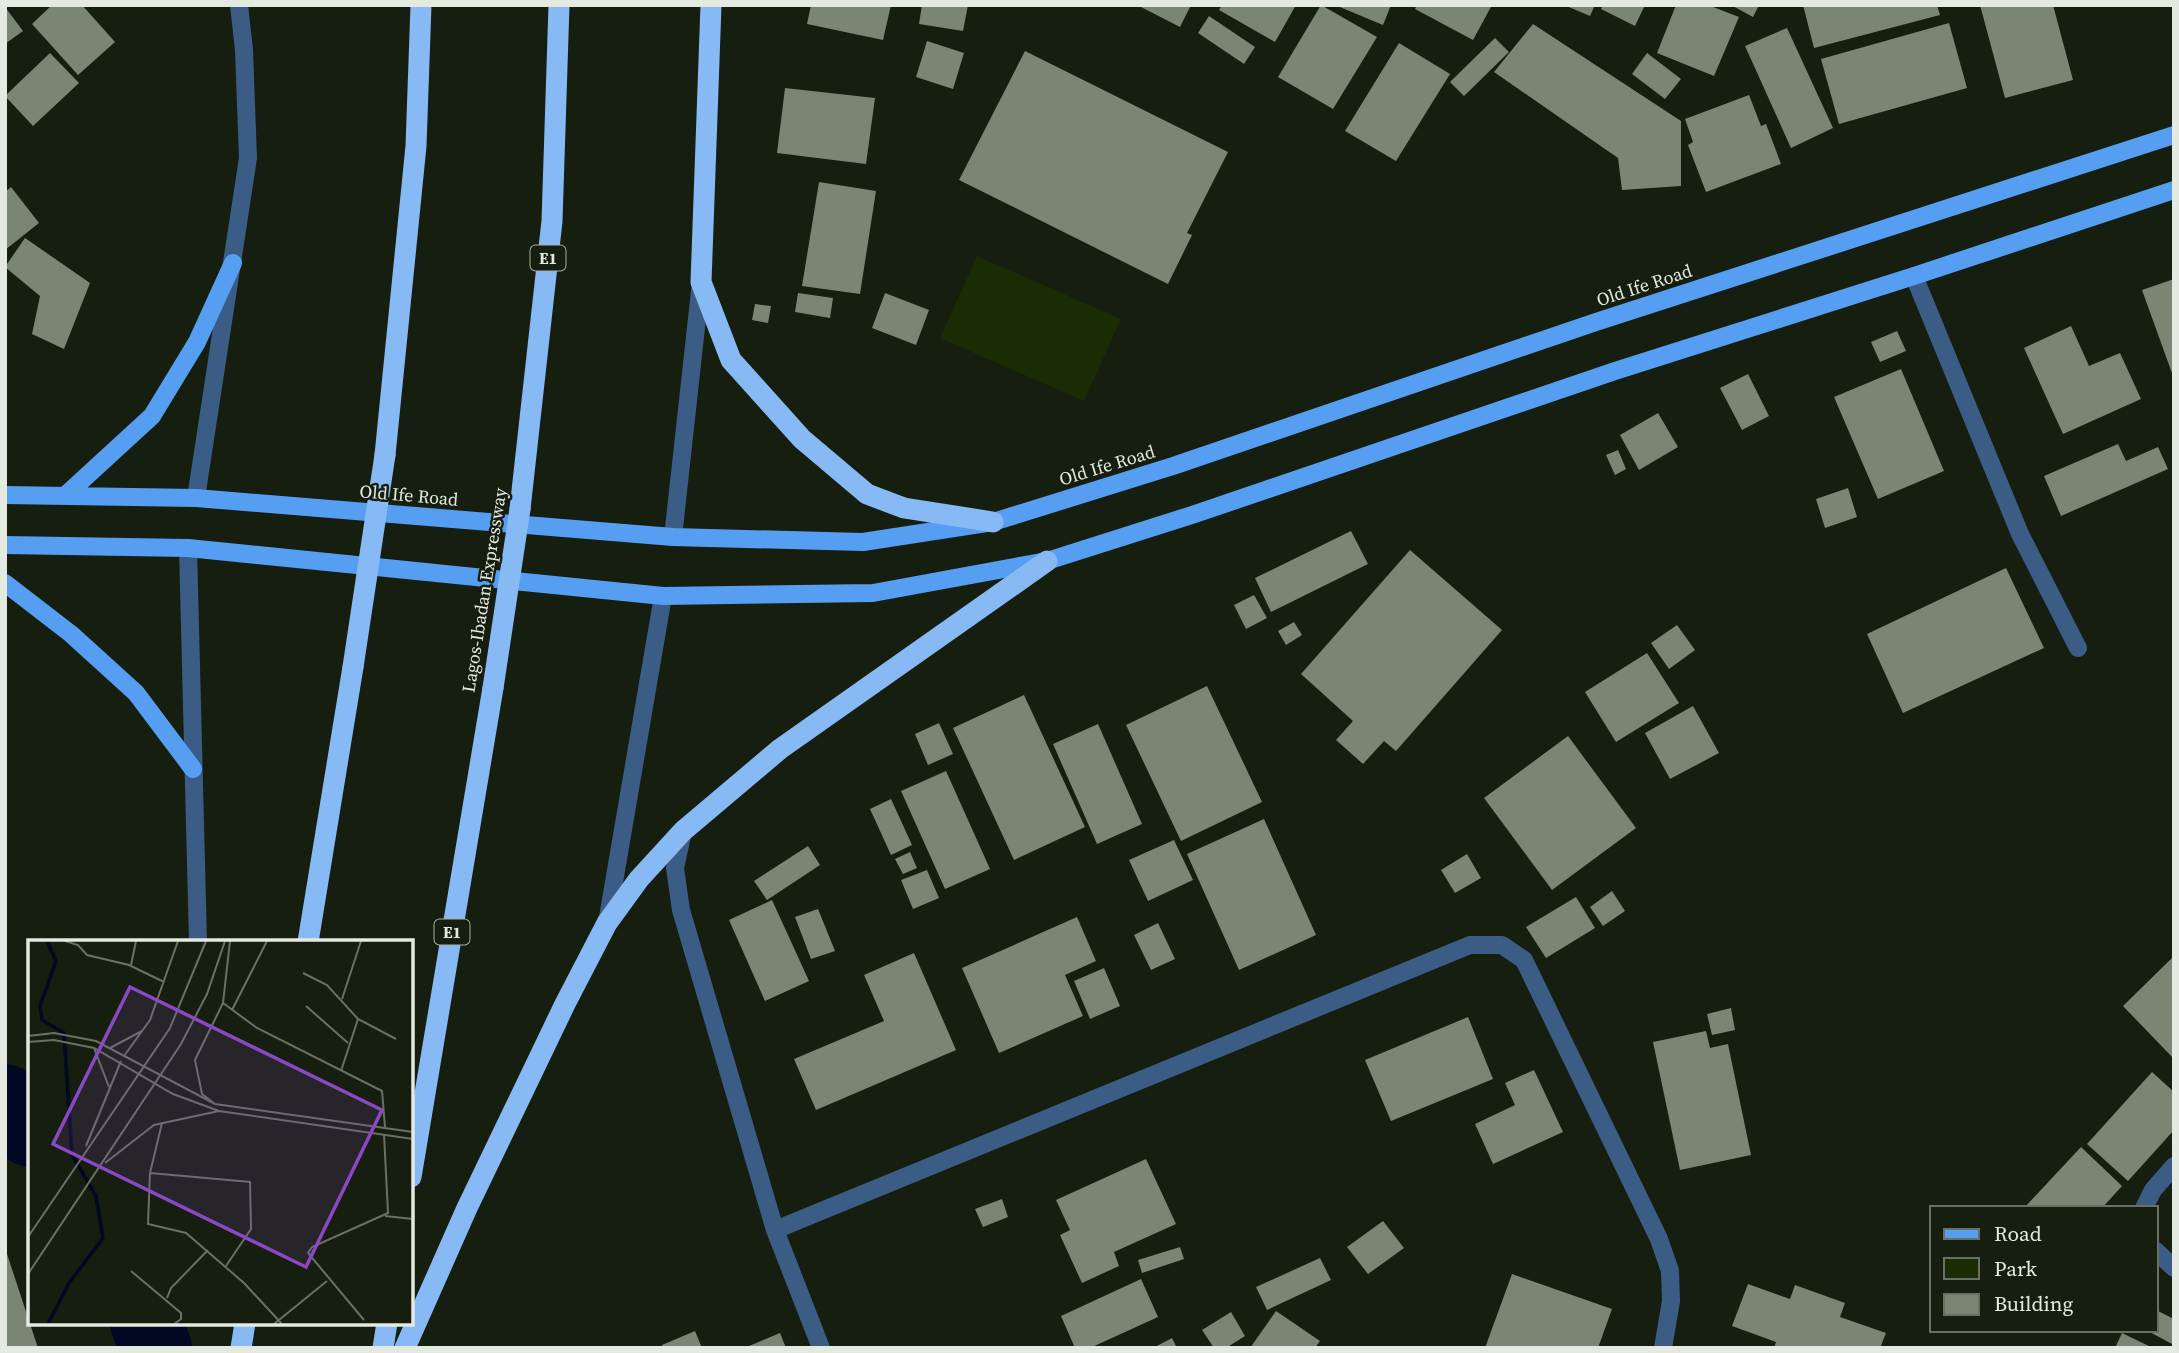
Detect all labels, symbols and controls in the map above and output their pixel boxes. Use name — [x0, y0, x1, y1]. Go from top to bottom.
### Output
road number: E1 — [530, 246, 566, 270]
street label: Old Ife Road — [1593, 258, 1695, 312]
street label: Old Ife Road — [1056, 439, 1158, 491]
street label: Old Ife Road — [359, 478, 459, 512]
street label: Lagos-Ibadan Expressway — [455, 485, 513, 694]
road number: E1 — [434, 920, 470, 944]
inset map — [28, 940, 413, 1325]
legend — [1930, 1206, 2158, 1332]
text: Road — [1994, 1219, 2042, 1248]
text: Park — [1994, 1254, 2038, 1283]
text: Building — [1994, 1289, 2073, 1318]

